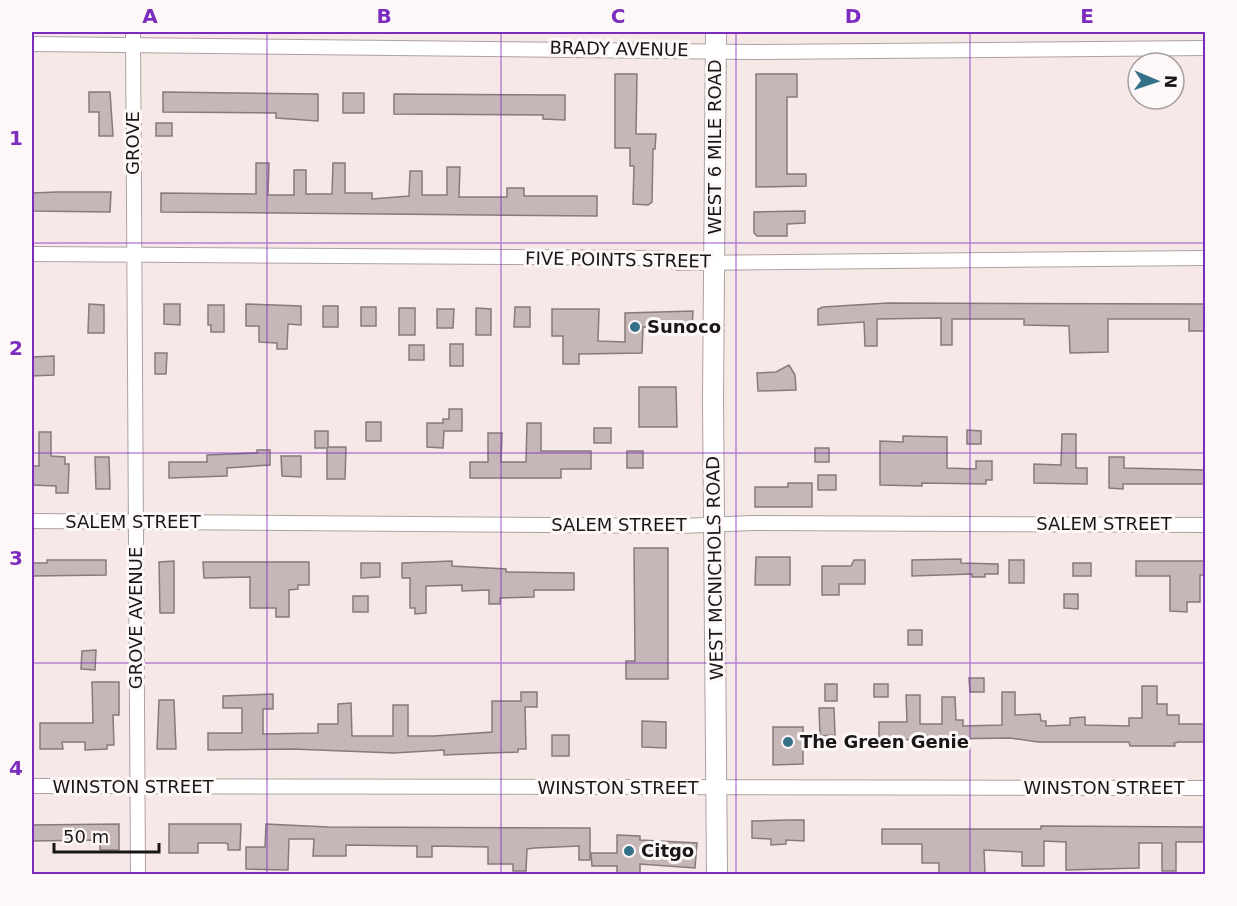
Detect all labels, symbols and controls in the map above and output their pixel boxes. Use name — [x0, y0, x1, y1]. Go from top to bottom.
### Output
text: A — [142, 4, 158, 28]
text: B — [376, 4, 392, 28]
text: C — [611, 4, 625, 28]
text: D — [845, 4, 861, 28]
text: E — [1080, 4, 1094, 28]
street label: BRADY AVENUE — [549, 37, 689, 60]
north arrow — [1126, 51, 1186, 111]
street label: WEST 6 MILE ROAD — [704, 60, 725, 234]
text: N — [1161, 74, 1180, 89]
street label: GROVE — [122, 111, 143, 175]
text: 1 — [9, 126, 23, 150]
street label: FIVE POINTS STREET — [525, 247, 712, 272]
place label: Sunoco — [647, 316, 721, 337]
marker: Sunoco — [628, 320, 642, 334]
text: 2 — [9, 336, 23, 360]
street label: WEST MCNICHOLS ROAD — [702, 456, 727, 680]
street label: SALEM STREET — [65, 511, 202, 532]
street label: SALEM STREET — [1036, 513, 1173, 534]
street label: SALEM STREET — [551, 514, 688, 535]
text: 3 — [9, 546, 23, 570]
street label: GROVE AVENUE — [125, 547, 146, 689]
place label: The Green Genie — [800, 731, 969, 752]
marker: The Green Genie — [781, 735, 795, 749]
text: 4 — [9, 756, 23, 780]
street label: WINSTON STREET — [52, 776, 215, 797]
street label: WINSTON STREET — [537, 777, 700, 798]
street label: WINSTON STREET — [1023, 777, 1186, 798]
scale bar — [54, 816, 159, 854]
text: 50 m — [63, 826, 109, 847]
place label: Citgo — [641, 840, 694, 861]
marker: Citgo — [622, 844, 636, 858]

